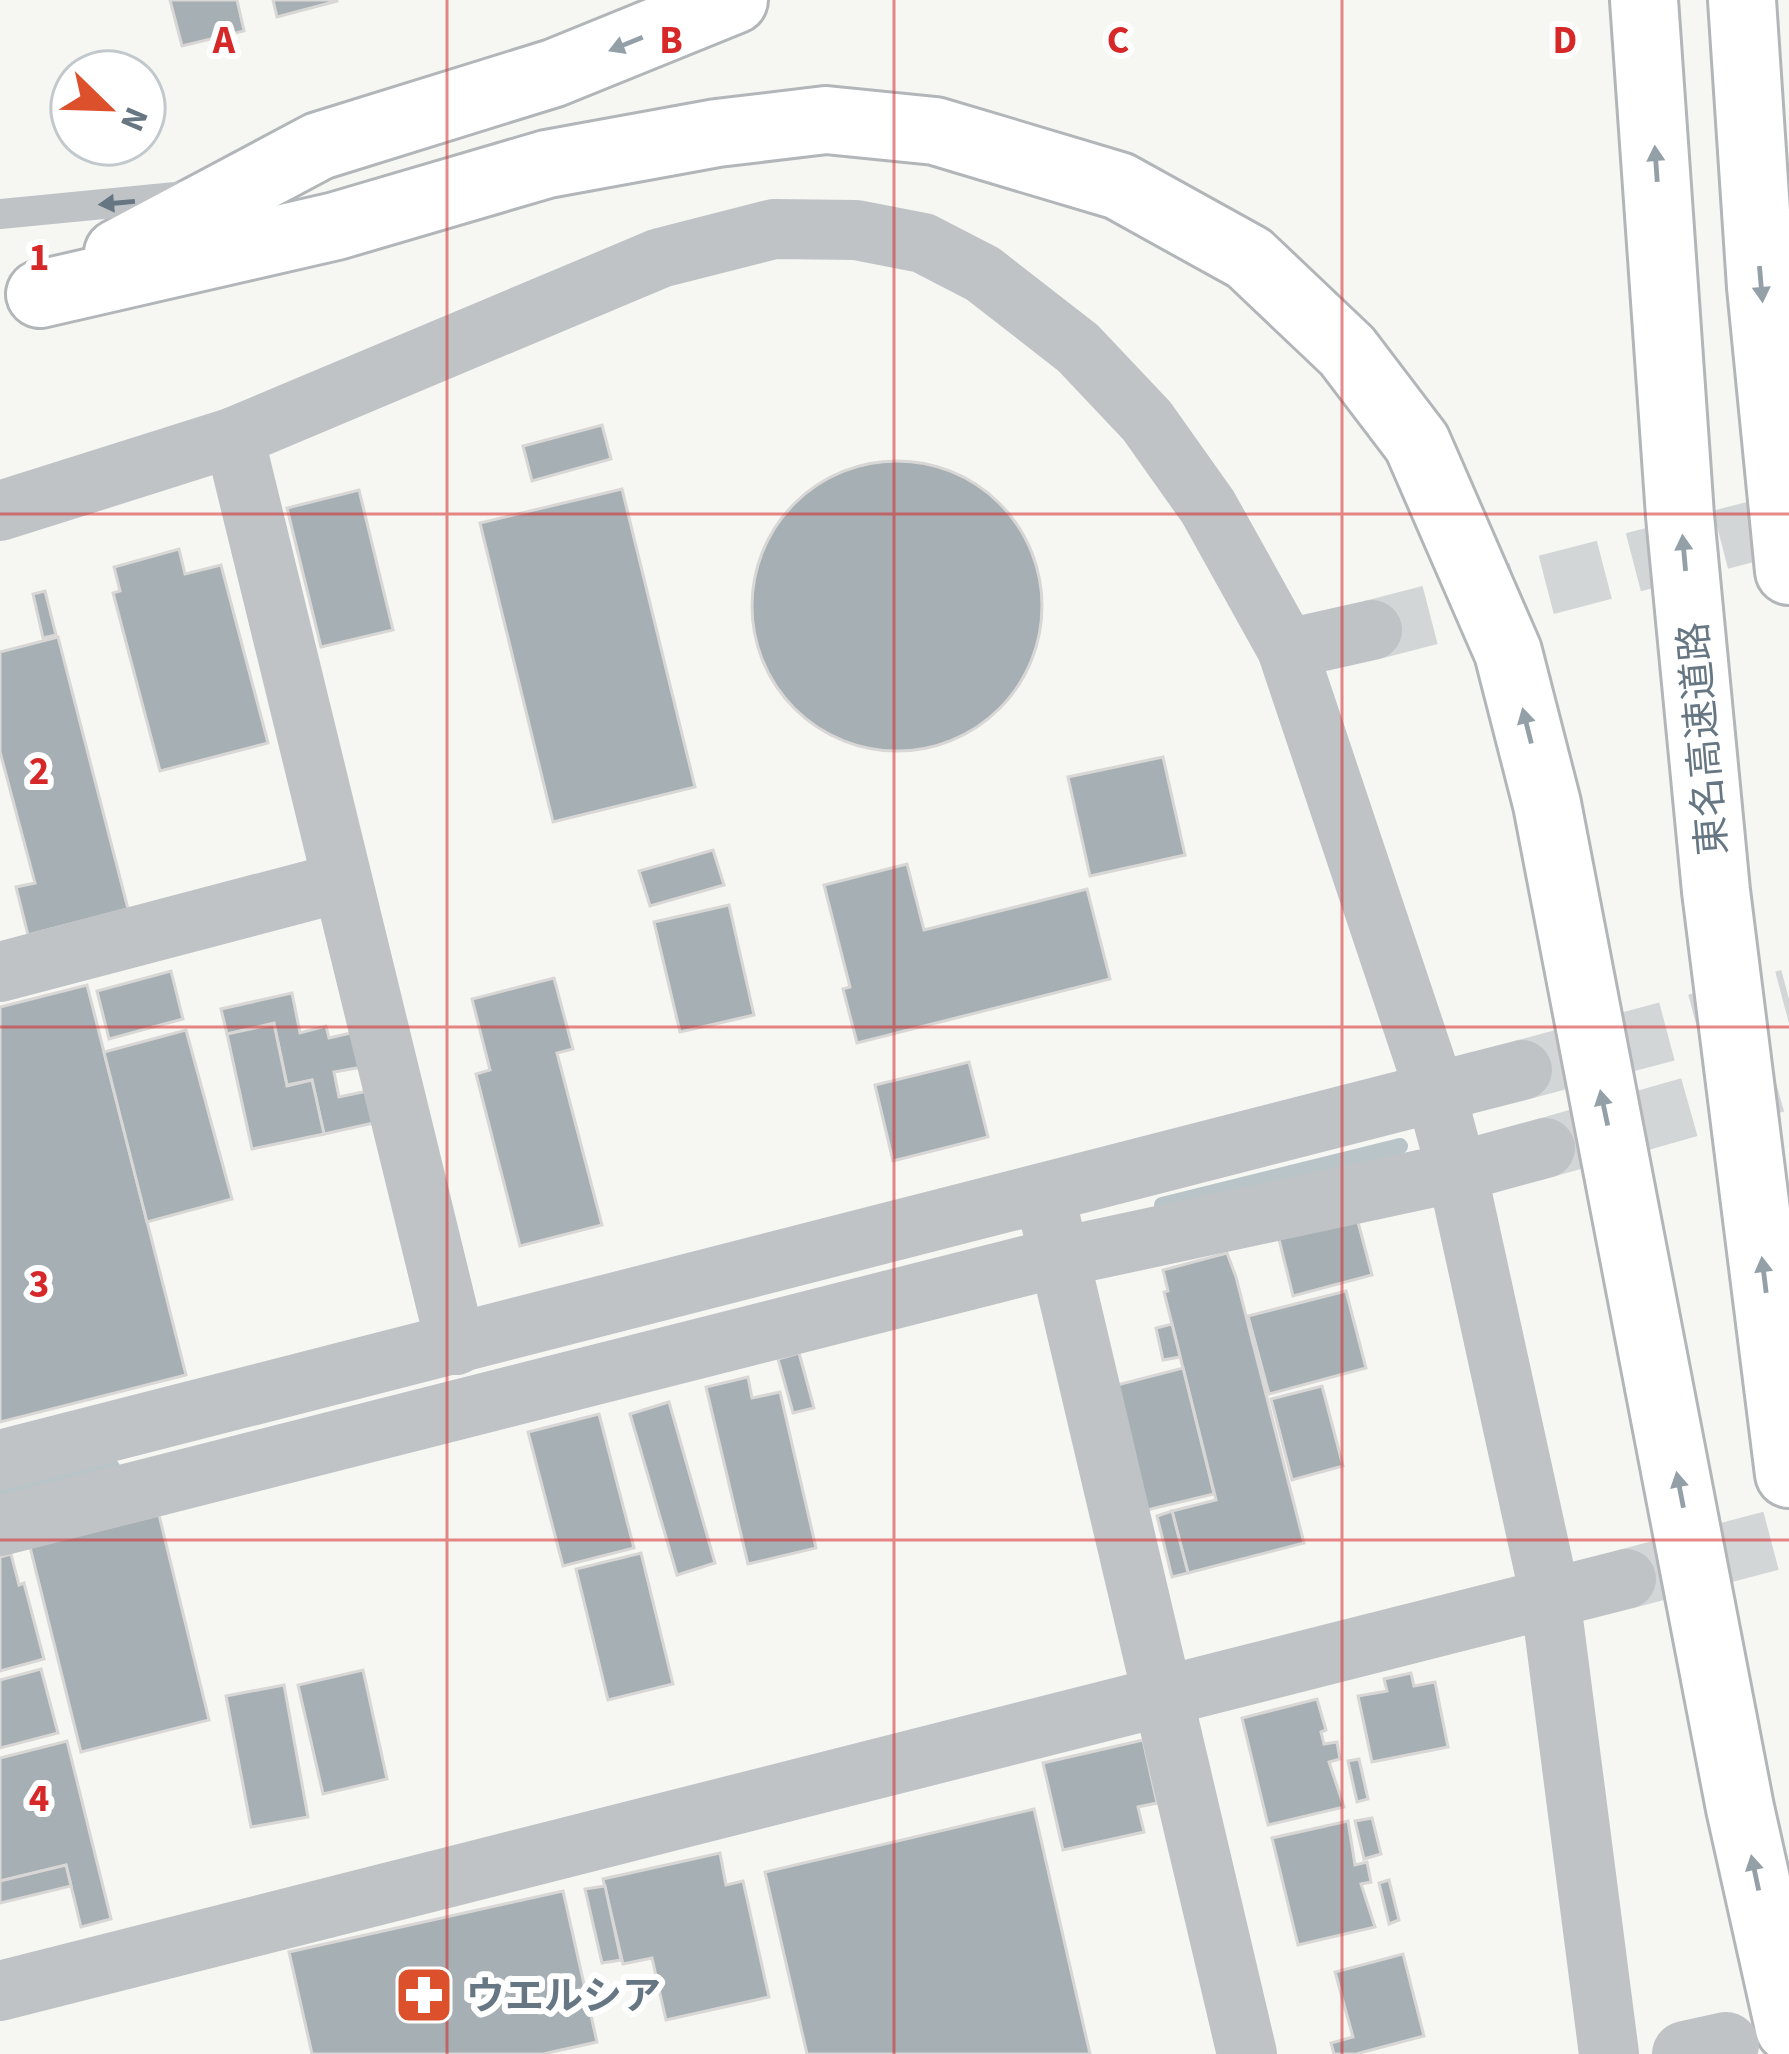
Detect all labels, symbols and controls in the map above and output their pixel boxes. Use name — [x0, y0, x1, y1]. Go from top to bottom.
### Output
text: A — [212, 13, 236, 69]
text: B — [659, 13, 683, 69]
text: C — [1107, 13, 1129, 69]
text: D — [1553, 13, 1577, 69]
one-way arrow — [608, 35, 644, 54]
north arrow — [48, 48, 168, 168]
text: N — [108, 100, 160, 138]
one-way arrow — [1646, 145, 1665, 182]
one-way arrow — [98, 194, 135, 213]
text: 1 — [29, 230, 49, 286]
one-way arrow — [1752, 266, 1771, 303]
one-way arrow — [1674, 534, 1693, 571]
street label: 東名高速道路 — [1666, 620, 1742, 858]
one-way arrow — [1517, 707, 1536, 744]
text: 2 — [29, 744, 49, 800]
one-way arrow — [1594, 1088, 1613, 1126]
one-way arrow — [1754, 1256, 1773, 1293]
text: 3 — [29, 1257, 49, 1313]
one-way arrow — [1670, 1471, 1689, 1509]
text: 4 — [29, 1771, 49, 1827]
one-way arrow — [1744, 1854, 1763, 1892]
pharmacy icon: ウエルシア — [393, 1964, 455, 2026]
place label: ウエルシア — [466, 1969, 661, 2025]

